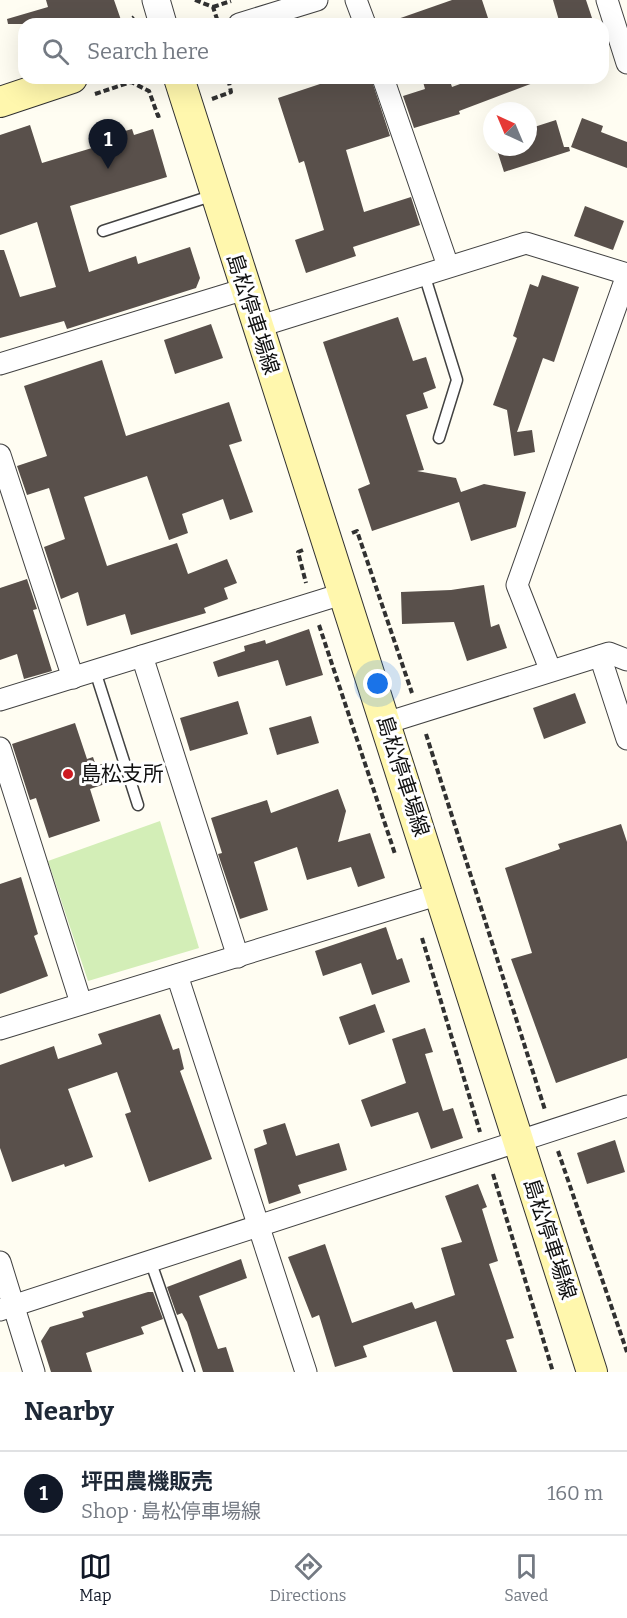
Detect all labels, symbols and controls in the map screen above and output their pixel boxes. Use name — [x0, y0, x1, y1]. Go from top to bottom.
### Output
search box — [18, 18, 609, 84]
icon: search — [39, 35, 72, 68]
text: Search here — [87, 38, 209, 65]
north arrow — [483, 102, 537, 156]
pin: 1 — [88, 120, 128, 169]
street label: 島松停車場線 — [221, 250, 285, 378]
your location — [363, 669, 392, 698]
street label: 島松停車場線 — [371, 712, 435, 840]
place label: 島松支所 — [80, 761, 164, 787]
marker: 島松支所 — [61, 767, 75, 781]
street label: 島松停車場線 — [518, 1175, 582, 1303]
text: Nearby — [24, 1396, 114, 1427]
text: 坪田農機販売 — [81, 1468, 213, 1495]
text: 1 — [39, 1481, 48, 1505]
text: 160 m — [547, 1481, 603, 1505]
text: Shop · 島松停車場線 — [81, 1499, 261, 1523]
tab: Map — [79, 1550, 112, 1605]
tab: Directions — [270, 1550, 347, 1605]
tab: Saved — [504, 1550, 548, 1605]

